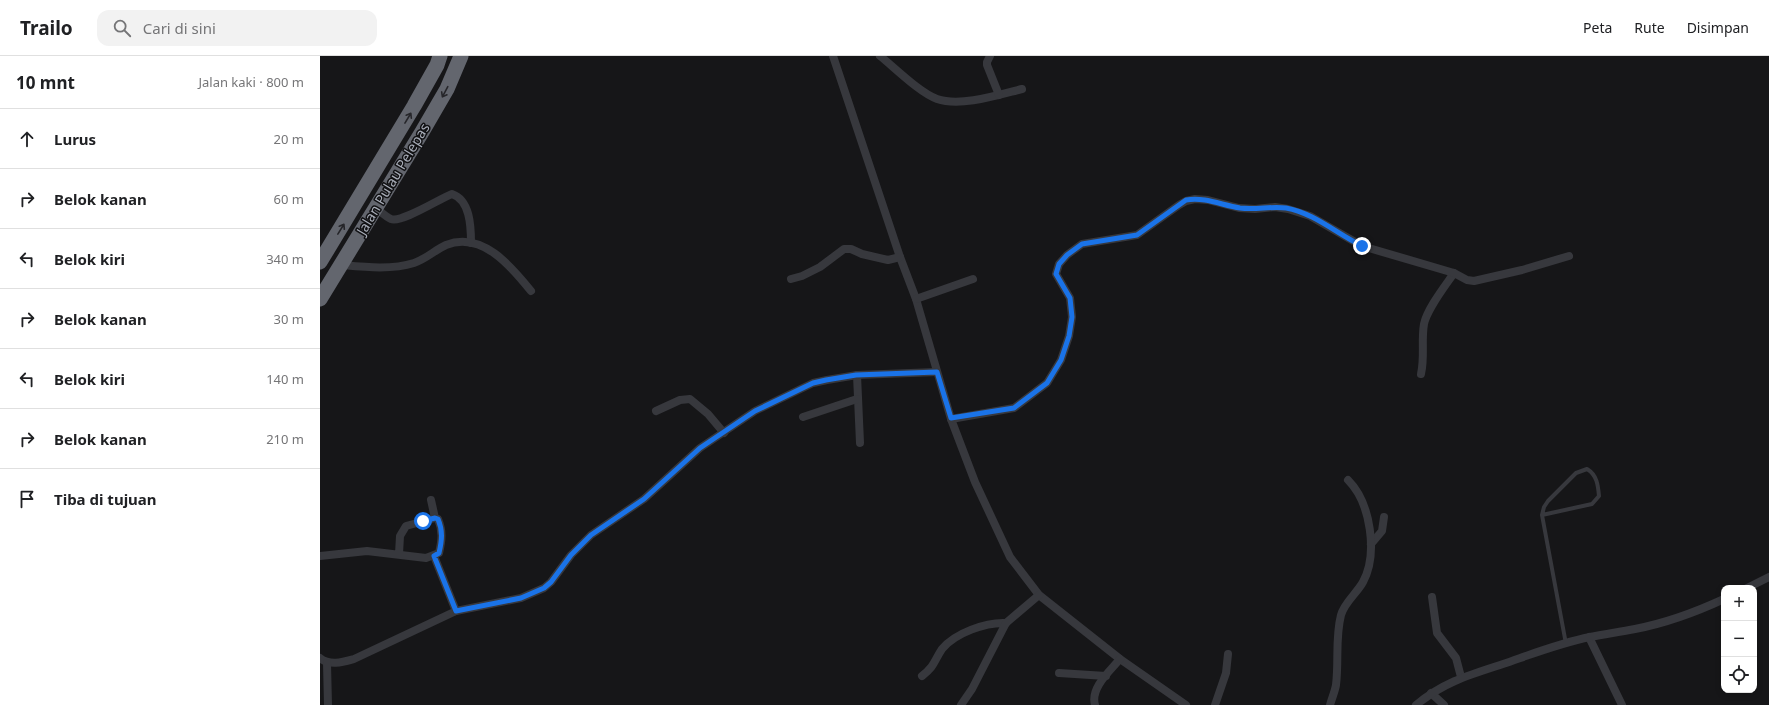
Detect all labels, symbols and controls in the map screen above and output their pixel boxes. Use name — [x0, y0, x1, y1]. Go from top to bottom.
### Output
search box — [97, 10, 377, 46]
text: Trailo — [20, 15, 73, 41]
icon: search — [111, 17, 133, 39]
text: Cari di sini — [143, 18, 216, 38]
text: Peta — [1583, 18, 1612, 37]
text: Rute — [1634, 18, 1665, 37]
text: Disimpan — [1687, 18, 1749, 37]
text: 10 mnt — [16, 71, 75, 94]
text: Jalan kaki · 800 m — [198, 73, 304, 91]
one-way arrow — [441, 85, 448, 97]
one-way arrow — [404, 112, 412, 124]
street label: Jalan Pulau Pelepas — [351, 119, 434, 240]
icon: ahead — [16, 128, 38, 150]
text: Lurus — [54, 129, 96, 149]
text: 20 m — [274, 130, 304, 148]
icon: right — [16, 188, 38, 210]
text: Belok kanan — [54, 189, 147, 209]
text: 60 m — [274, 190, 304, 208]
one-way arrow — [337, 223, 345, 235]
route end — [1353, 237, 1371, 255]
icon: left — [16, 248, 38, 270]
text: Belok kiri — [54, 249, 125, 269]
text: 340 m — [266, 250, 304, 268]
icon: right — [16, 308, 38, 330]
text: Belok kanan — [54, 309, 147, 329]
text: 30 m — [274, 310, 304, 328]
icon: left — [16, 368, 38, 390]
text: Belok kiri — [54, 369, 125, 389]
text: 140 m — [266, 370, 304, 388]
icon: right — [16, 428, 38, 450]
text: Belok kanan — [54, 429, 147, 449]
text: 210 m — [266, 430, 304, 448]
icon: arrive — [16, 488, 38, 510]
text: Tiba di tujuan — [54, 489, 157, 509]
route start — [414, 512, 432, 530]
map controls — [1721, 585, 1757, 693]
button: + — [1721, 585, 1757, 621]
button: − — [1721, 621, 1757, 657]
button: locate — [1721, 657, 1757, 693]

